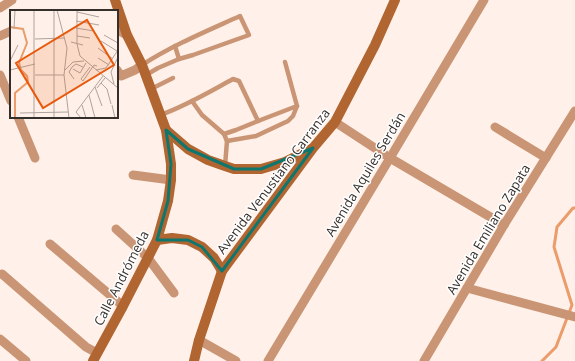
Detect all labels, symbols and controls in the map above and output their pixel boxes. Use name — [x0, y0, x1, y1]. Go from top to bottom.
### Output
inset map — [10, 10, 118, 118]
street label: Avenida Venustiano Carranza — [212, 105, 334, 257]
street label: Avenida Aquiles Serdán — [321, 108, 409, 240]
street label: Avenida Emiliano Zapata — [442, 160, 534, 298]
street label: Calle Andrómeda — [89, 227, 153, 329]

